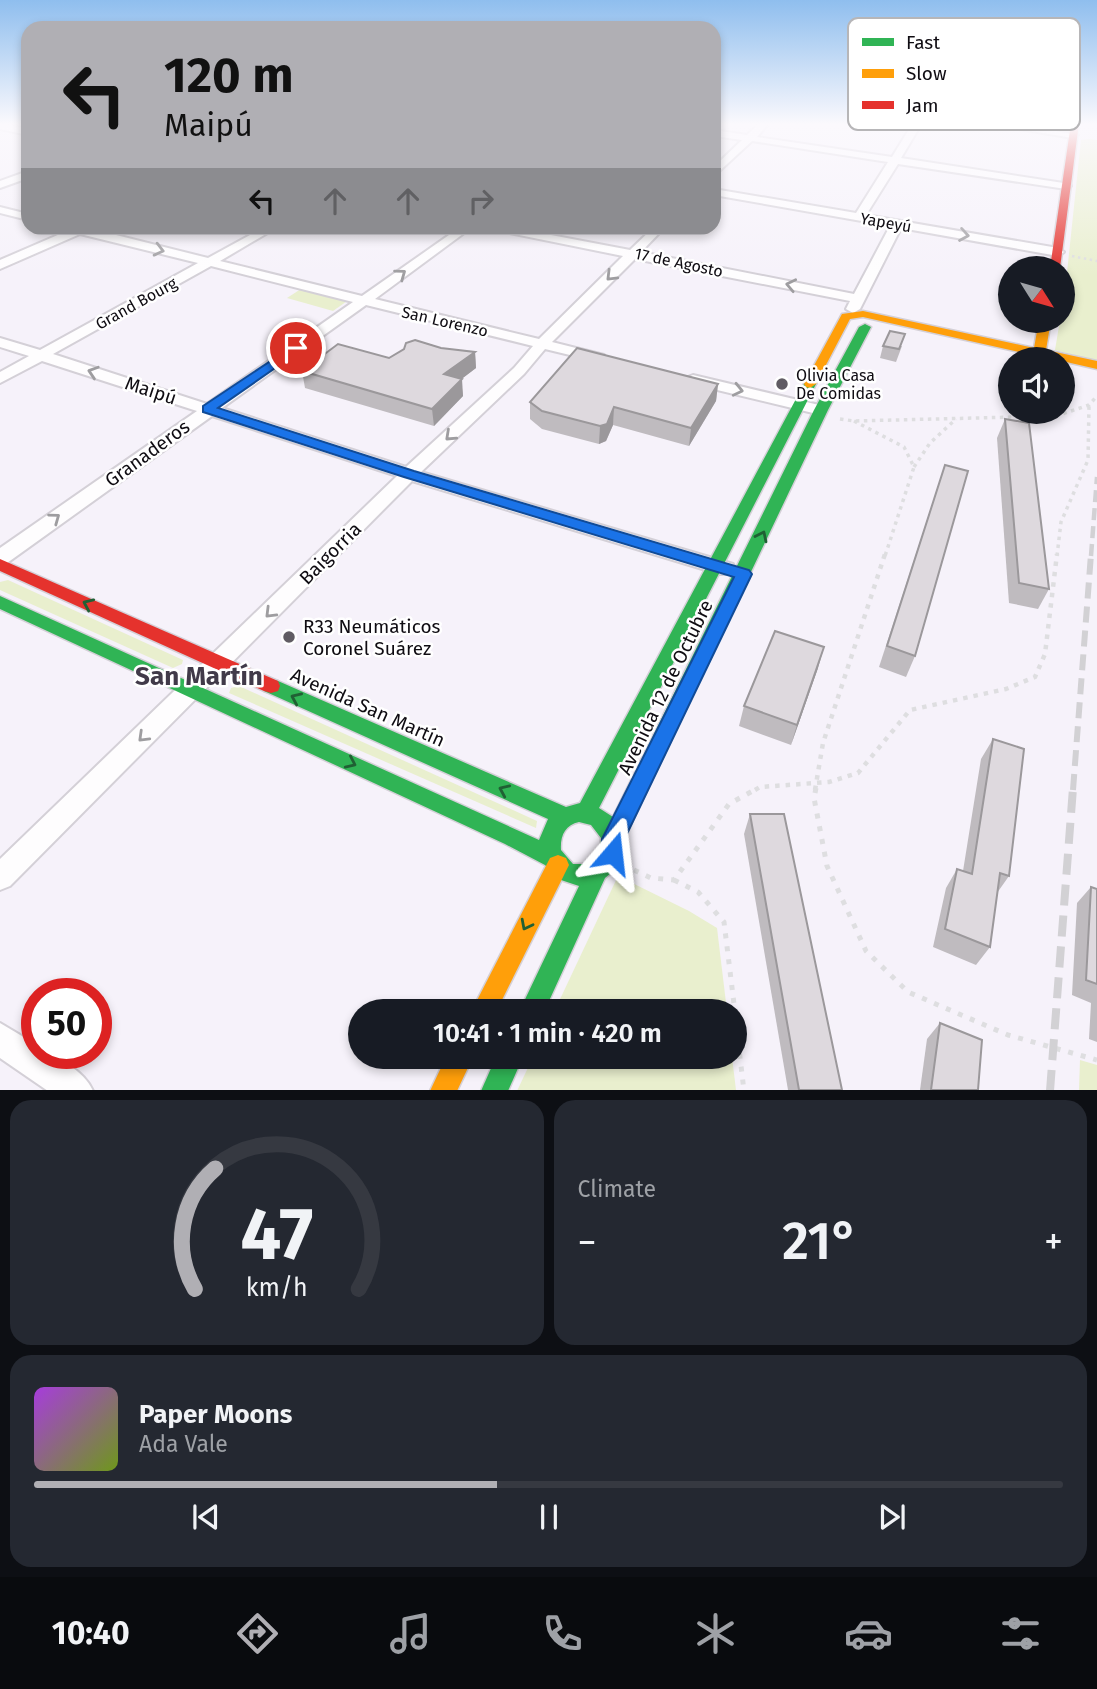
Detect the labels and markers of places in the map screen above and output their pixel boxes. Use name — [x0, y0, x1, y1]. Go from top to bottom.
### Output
pin — [266, 318, 326, 378]
place label: Olivia Casa De Comidas — [796, 366, 881, 403]
marker: Olivia Casa De Comidas — [774, 376, 790, 392]
place label: R33 Neumáticos Coronel Suárez — [303, 615, 441, 660]
marker: R33 Neumáticos Coronel Suárez — [281, 629, 297, 645]

